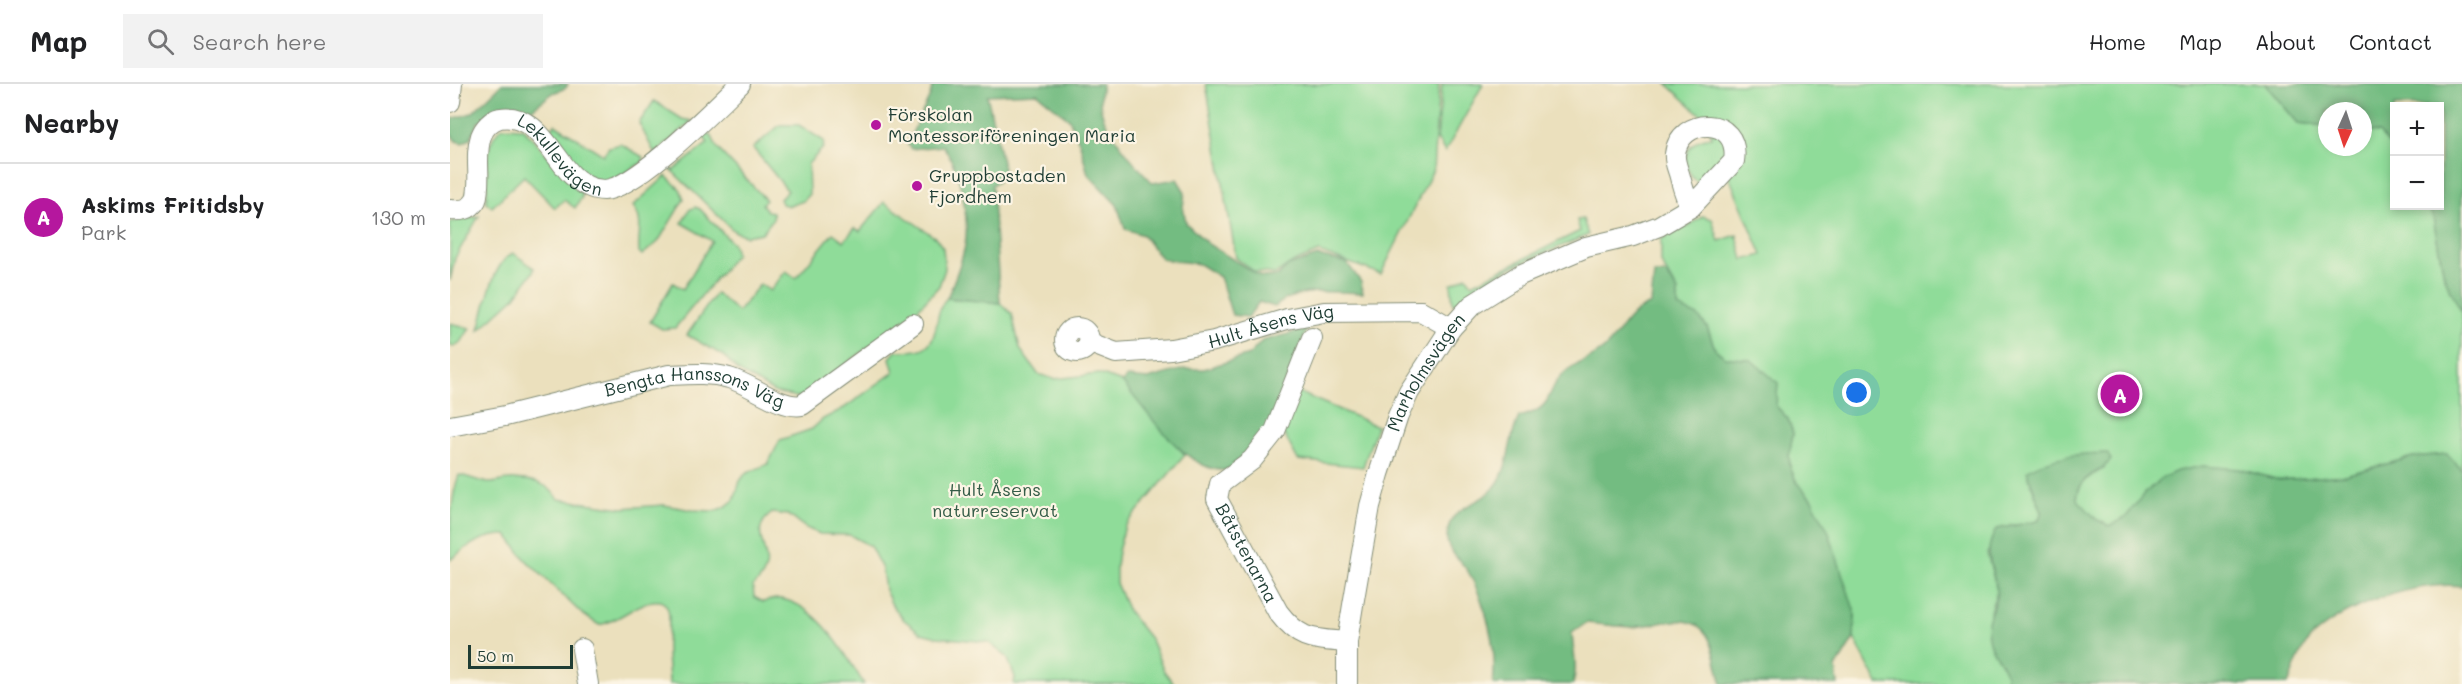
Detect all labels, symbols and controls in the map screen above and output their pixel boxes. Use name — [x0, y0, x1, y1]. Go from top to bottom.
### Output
search box — [123, 14, 543, 68]
text: Map — [30, 23, 87, 59]
icon: search — [144, 25, 177, 58]
text: Search here — [192, 27, 326, 56]
text: Home — [2089, 28, 2146, 55]
text: Map — [2179, 28, 2222, 55]
text: About — [2255, 28, 2316, 55]
text: Contact — [2349, 28, 2432, 55]
place label: Förskolan Montessoriföreningen Maria — [888, 102, 1136, 147]
north arrow — [2318, 102, 2372, 156]
map controls — [2390, 102, 2444, 210]
button: + — [2390, 102, 2444, 156]
text: Nearby — [24, 106, 119, 140]
street label: Lekullevägen — [514, 108, 604, 201]
marker: Förskolan Montessoriföreningen Maria — [869, 118, 883, 132]
button: − — [2390, 156, 2444, 210]
place label: Gruppbostaden Fjordhem — [929, 163, 1066, 208]
marker: Gruppbostaden Fjordhem — [910, 179, 924, 193]
text: Askims Fritidsby — [81, 190, 264, 219]
text: A — [37, 204, 50, 230]
text: 130 m — [371, 204, 426, 230]
text: Park — [81, 219, 126, 245]
street label: Hult Åsens Väg — [1205, 299, 1334, 353]
street label: Marholmsvägen — [1381, 307, 1470, 434]
street label: Bengta Hanssons Väg — [602, 361, 788, 413]
pin: A — [2100, 372, 2140, 416]
your location — [1842, 378, 1871, 407]
park label: Hult Åsens naturreservat — [932, 477, 1058, 522]
street label: Båtstenarna — [1211, 499, 1284, 607]
scale bar — [468, 642, 573, 670]
text: 50 m — [477, 645, 514, 666]

